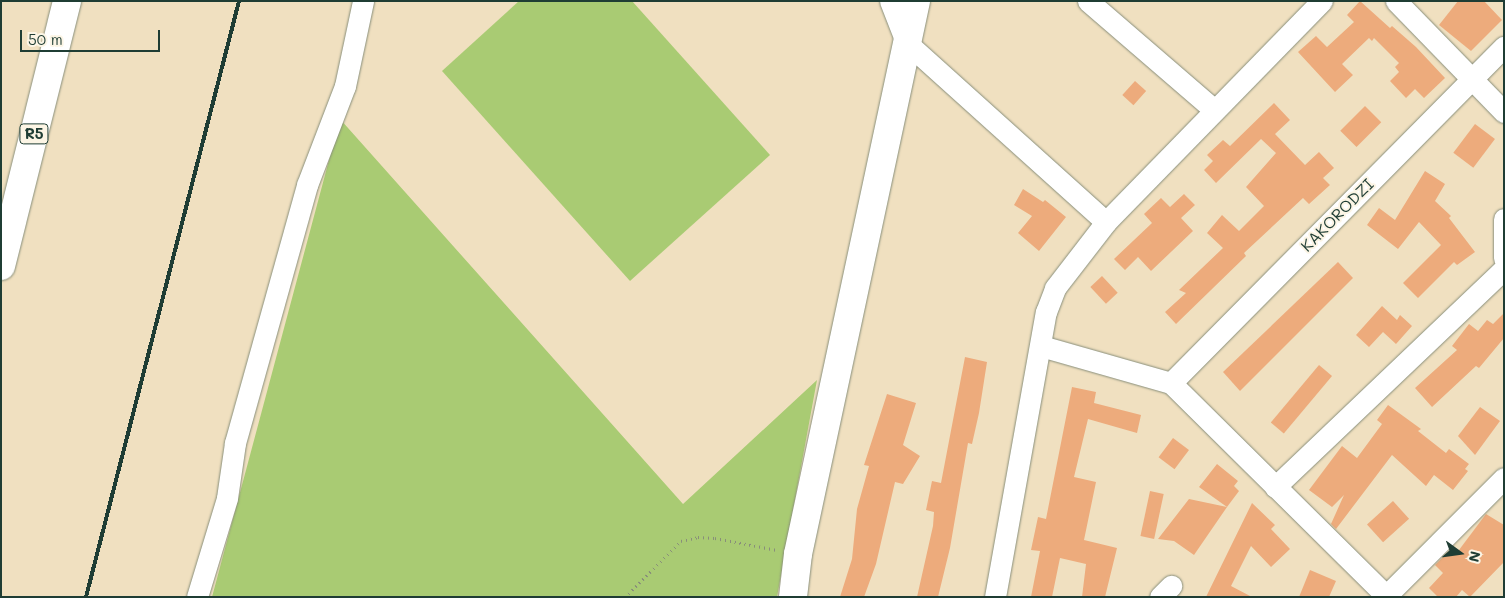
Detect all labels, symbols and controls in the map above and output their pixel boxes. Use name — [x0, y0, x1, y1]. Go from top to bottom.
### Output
scale bar — [22, 20, 162, 52]
text: 50 m — [28, 29, 63, 49]
road number: R5 — [19, 122, 49, 146]
street label: KAKORODZI — [1297, 175, 1377, 255]
north arrow — [1435, 528, 1485, 578]
text: N — [1465, 549, 1486, 564]

